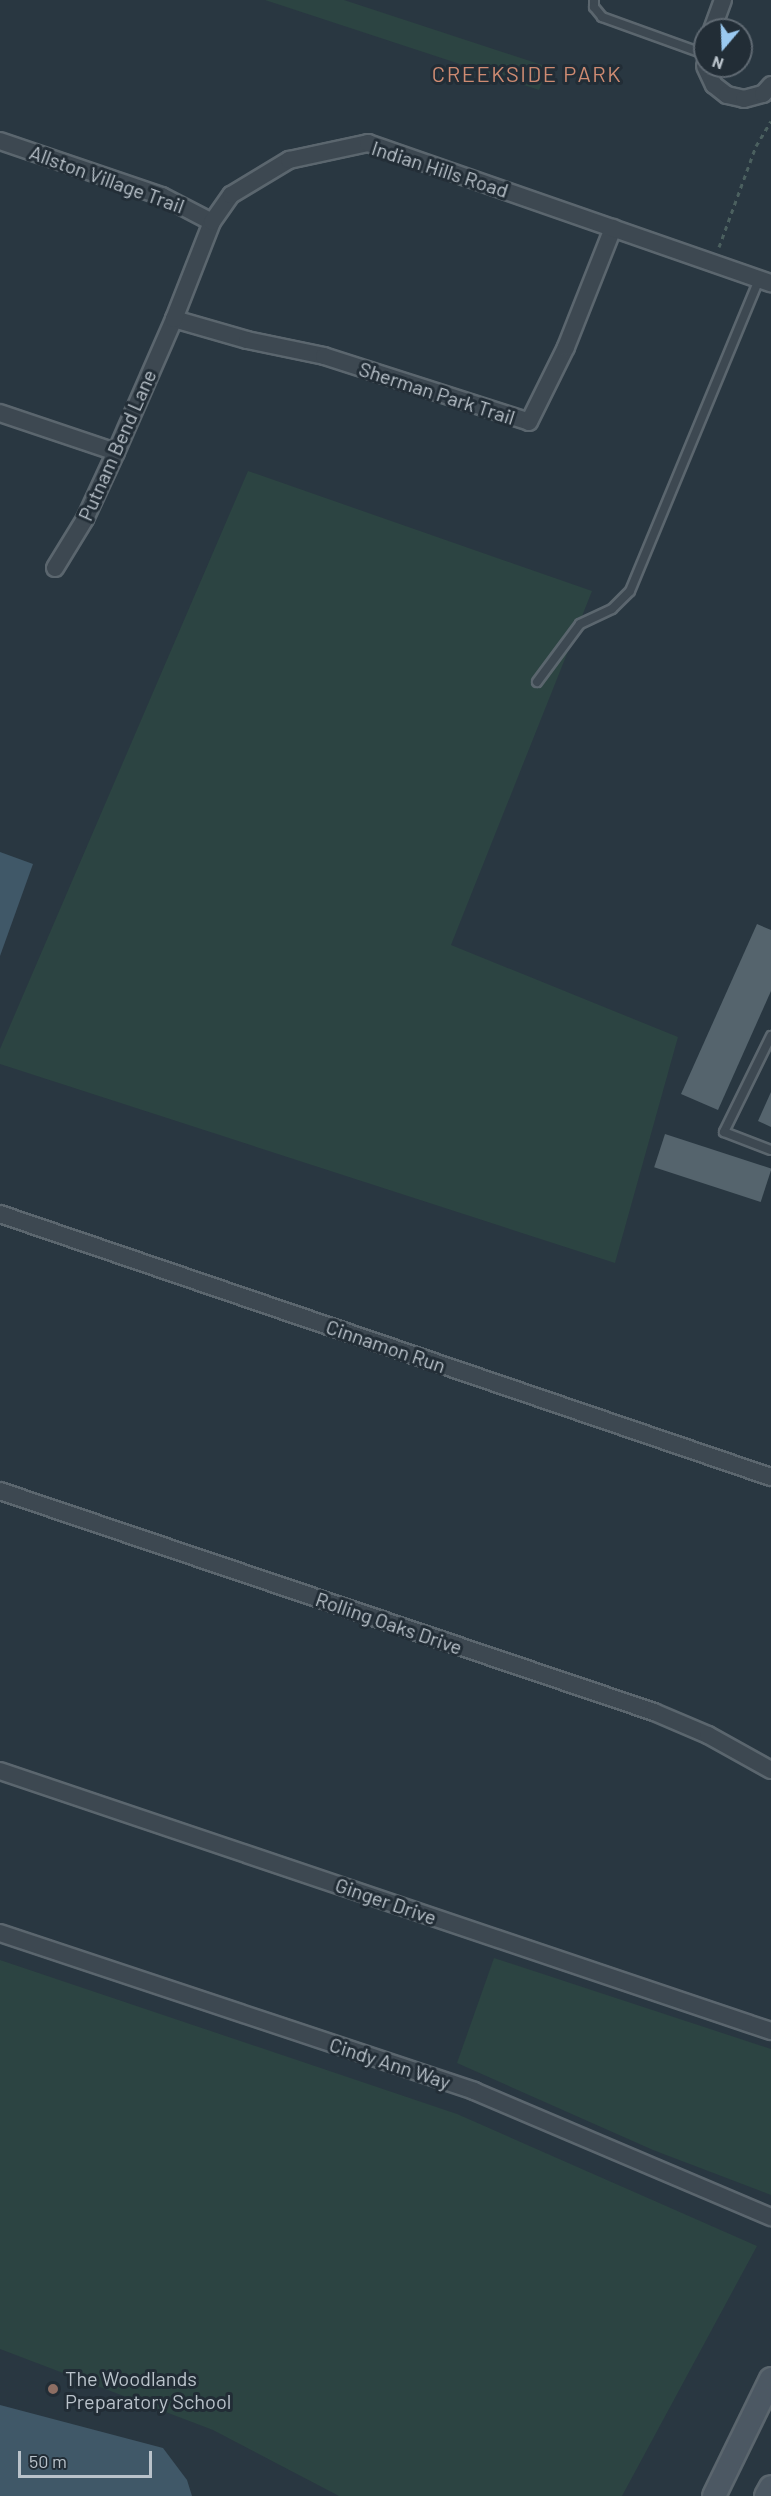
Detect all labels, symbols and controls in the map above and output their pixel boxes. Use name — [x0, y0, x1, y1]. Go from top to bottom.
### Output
north arrow — [693, 18, 753, 78]
text: N — [710, 53, 726, 74]
district label: CREEKSIDE PARK — [432, 61, 622, 87]
street label: Indian Hills Road — [369, 136, 511, 202]
street label: Allston Village Trail — [26, 140, 188, 218]
street label: Sherman Park Trail — [356, 356, 518, 430]
street label: Putnam Bend Lane — [73, 366, 161, 524]
street label: Cinnamon Run — [323, 1314, 449, 1378]
street label: Rolling Oaks Drive — [313, 1587, 465, 1659]
street label: Ginger Drive — [332, 1873, 440, 1929]
street label: Cindy Ann Way — [327, 2032, 453, 2094]
place label: The Woodlands Preparatory School — [65, 2366, 231, 2413]
marker: The Woodlands Preparatory School — [46, 2382, 60, 2396]
scale bar — [21, 2439, 154, 2477]
text: 50 m — [29, 2450, 67, 2472]

